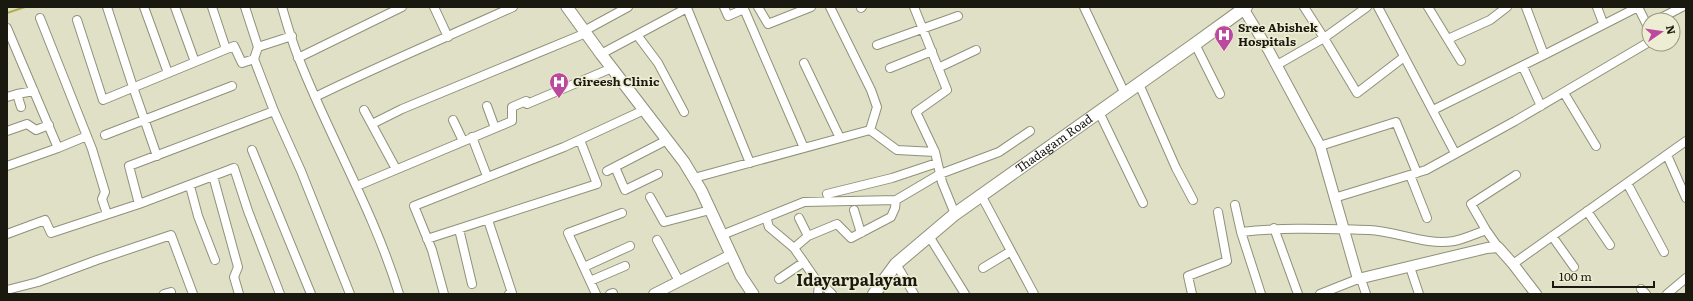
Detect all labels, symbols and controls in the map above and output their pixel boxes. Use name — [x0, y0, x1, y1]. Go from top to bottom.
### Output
north arrow — [1641, 12, 1681, 52]
place label: Sree Abishek Hospitals — [1238, 18, 1319, 50]
text: N — [1663, 23, 1681, 36]
hospital icon: Sree Abishek Hospitals — [1213, 24, 1235, 52]
hospital icon: Gireesh Clinic — [548, 71, 570, 99]
place label: Gireesh Clinic — [573, 72, 660, 90]
street label: Thadagam Road — [1011, 109, 1096, 177]
scale bar — [1553, 263, 1654, 289]
district label: Idayarpalayam — [796, 267, 918, 291]
text: 100 m — [1559, 267, 1592, 285]

